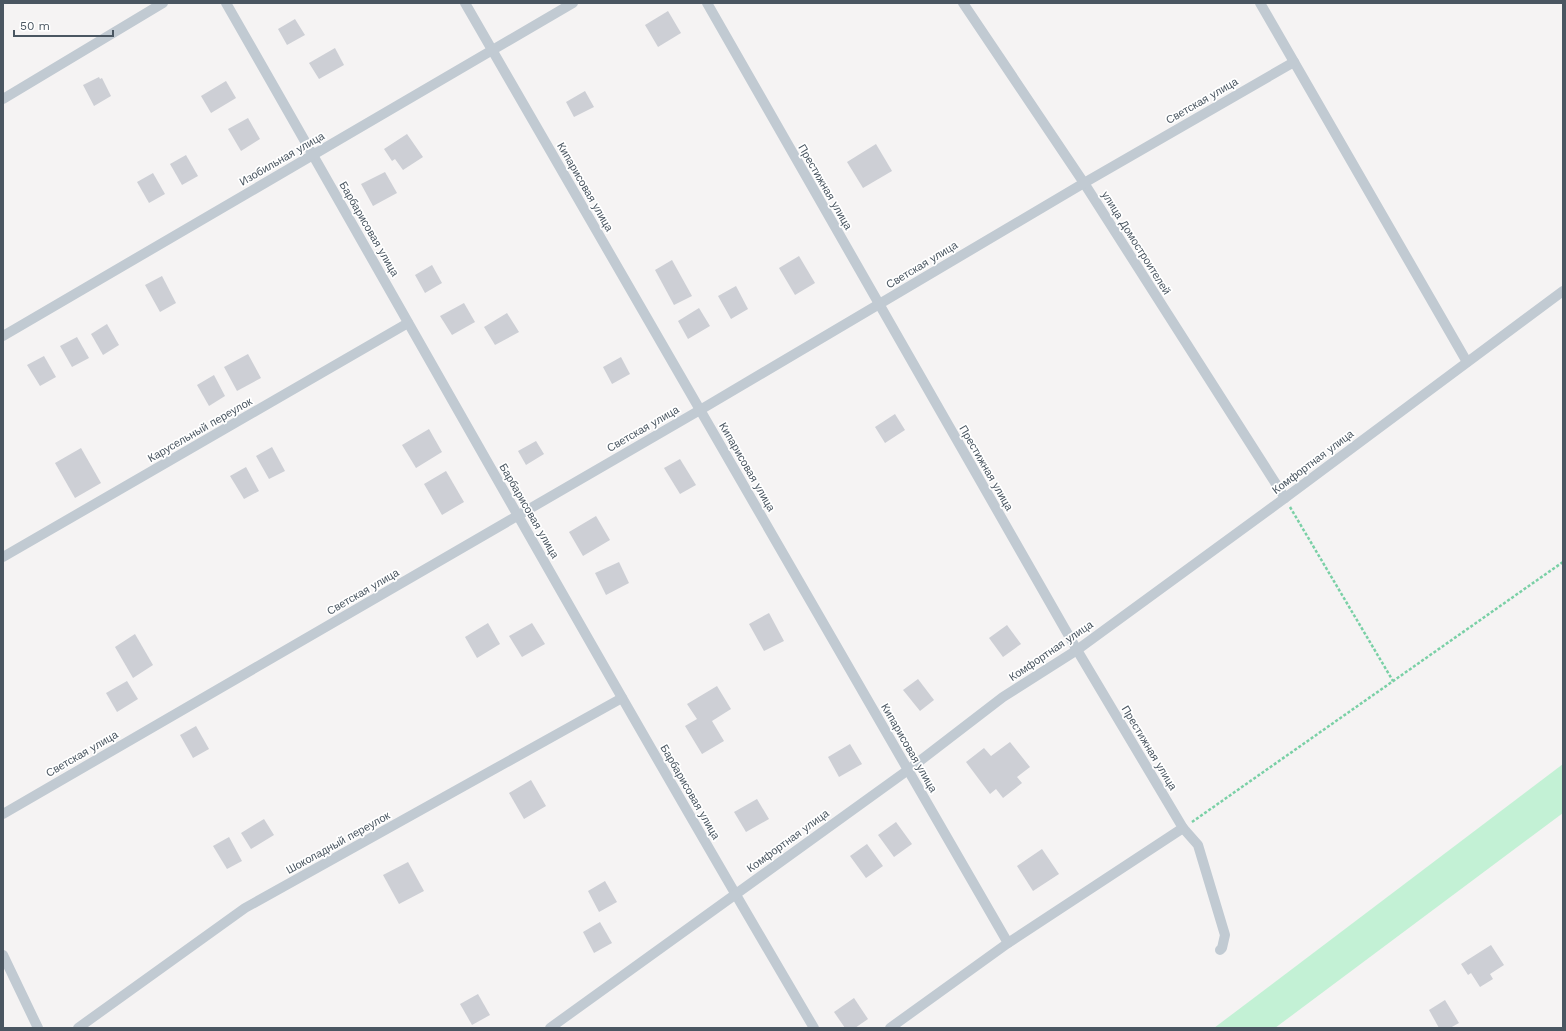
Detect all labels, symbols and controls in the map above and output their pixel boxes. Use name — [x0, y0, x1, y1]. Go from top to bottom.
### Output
scale bar — [14, 12, 113, 38]
text: 50 m — [20, 19, 50, 33]
street label: Светская улица — [1164, 75, 1241, 127]
street label: Изобильная улица — [237, 129, 327, 189]
street label: Кипарисовая улица — [554, 140, 616, 234]
street label: Престижная улица — [795, 142, 855, 233]
street label: Барбарисовая улица — [337, 179, 402, 280]
street label: улица Домостроителей — [1099, 189, 1173, 297]
street label: Светская улица — [884, 238, 961, 291]
street label: Карусельный переулок — [146, 395, 255, 465]
street label: Светская улица — [605, 403, 682, 455]
street label: Кипарисовая улица — [716, 420, 778, 514]
street label: Престижная улица — [956, 423, 1016, 514]
street label: Комфортная улица — [1270, 427, 1357, 497]
street label: Барбарисовая улица — [497, 461, 562, 562]
street label: Светская улица — [325, 566, 402, 618]
street label: Комфортная улица — [1007, 618, 1096, 684]
street label: Кипарисовая улица — [878, 701, 940, 795]
street label: Престижная улица — [1119, 703, 1180, 793]
street label: Светская улица — [44, 728, 121, 780]
street label: Барбарисовая улица — [658, 742, 723, 843]
street label: Комфортная улица — [744, 806, 832, 875]
street label: Шоколадный переулок — [284, 809, 392, 877]

